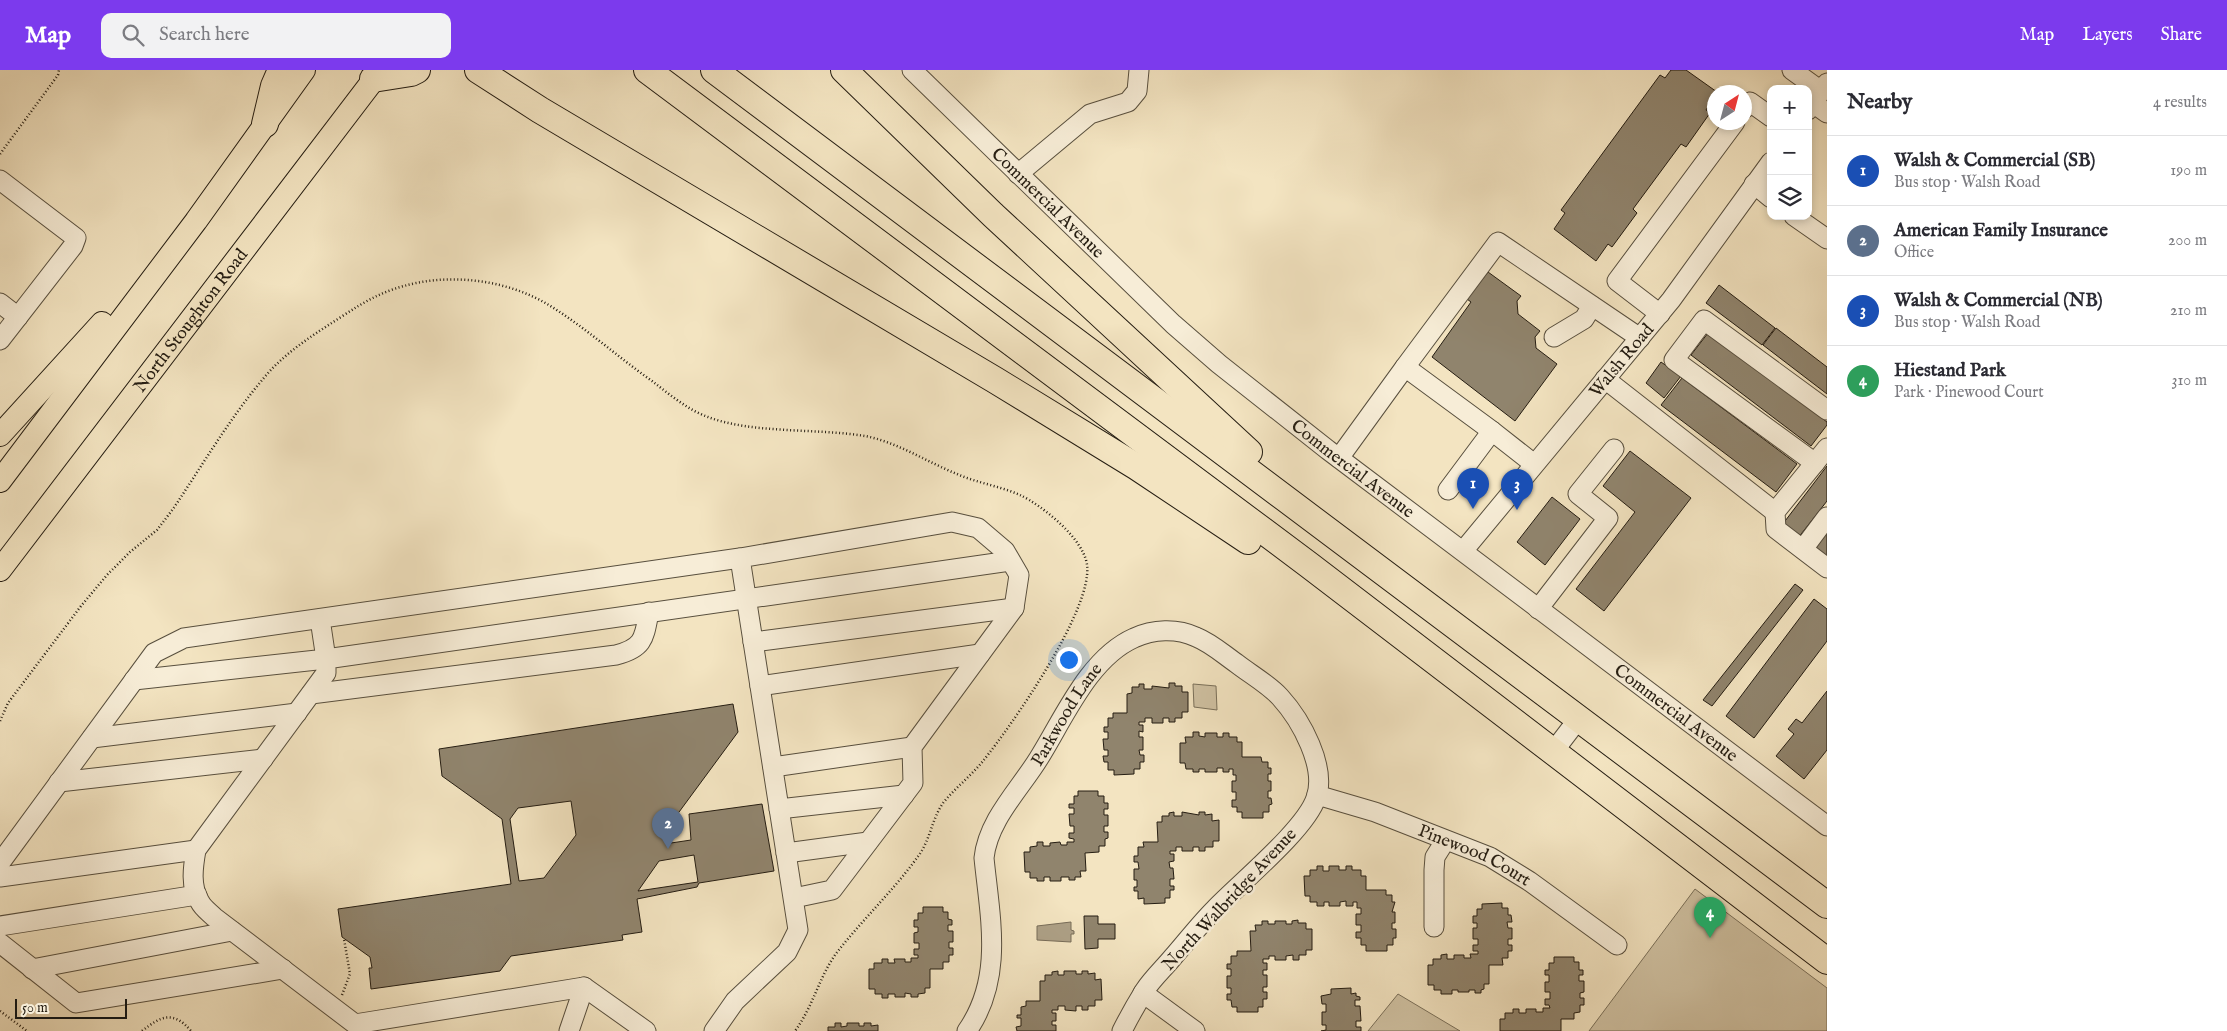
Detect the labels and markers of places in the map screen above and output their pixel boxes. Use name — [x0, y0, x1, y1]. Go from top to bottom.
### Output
pin: 1 — [1457, 468, 1489, 509]
pin: 3 — [1501, 469, 1533, 510]
pin: 2 — [652, 808, 684, 849]
pin: 4 — [1694, 897, 1726, 938]

